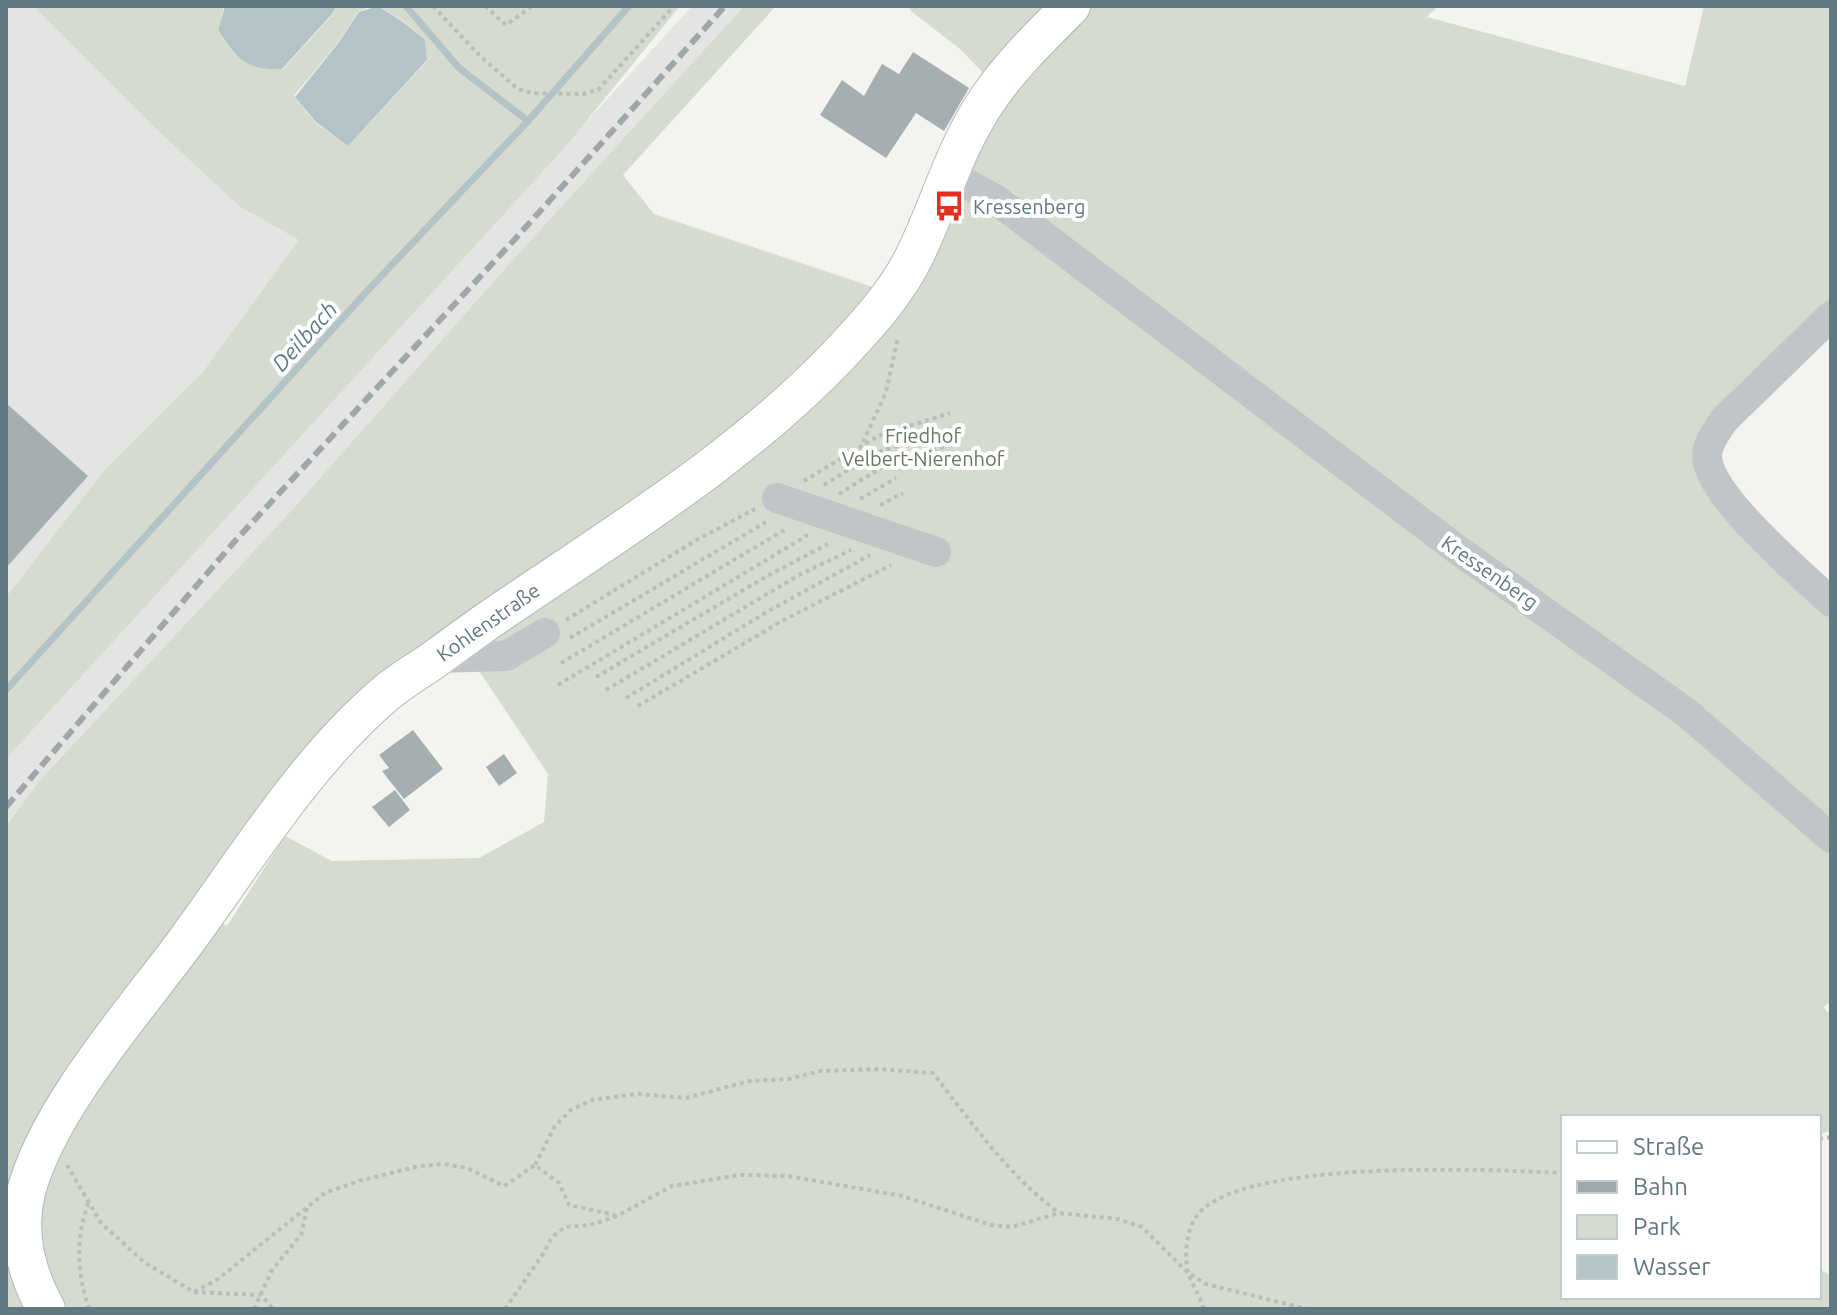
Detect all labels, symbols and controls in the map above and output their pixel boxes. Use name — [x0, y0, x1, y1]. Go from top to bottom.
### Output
bus stop icon: Kressenberg — [932, 189, 966, 223]
place label: Kressenberg — [973, 195, 1085, 218]
water label: Deilbach — [266, 296, 342, 376]
park label: Friedhof Velbert-Nierenhof — [842, 424, 1005, 470]
street label: Kressenberg — [1437, 530, 1543, 614]
street label: Kohlenstraße — [432, 578, 544, 666]
legend — [1561, 1115, 1821, 1299]
text: Straße — [1633, 1133, 1704, 1160]
text: Bahn — [1633, 1173, 1688, 1200]
text: Park — [1633, 1213, 1681, 1240]
text: Wasser — [1633, 1253, 1710, 1280]

